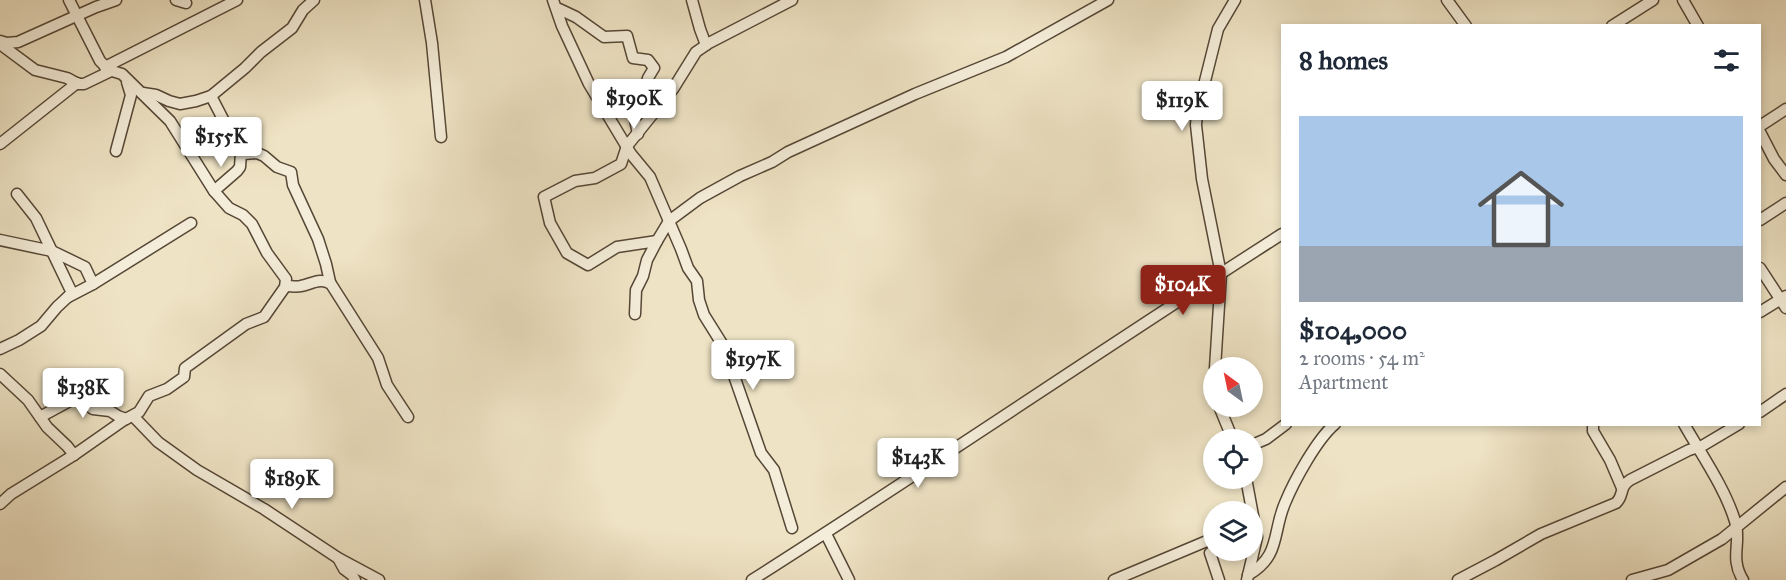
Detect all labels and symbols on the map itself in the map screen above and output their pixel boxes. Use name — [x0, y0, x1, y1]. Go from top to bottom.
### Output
pin: $190K — [592, 79, 676, 130]
pin: $119K — [1140, 81, 1224, 132]
pin: $155K — [179, 117, 263, 168]
pin: $104K — [1141, 265, 1225, 316]
pin: $197K — [711, 340, 795, 391]
north arrow — [1203, 357, 1263, 417]
pin: $138K — [41, 368, 125, 419]
pin: $143K — [876, 438, 960, 489]
pin: $189K — [250, 459, 334, 510]

